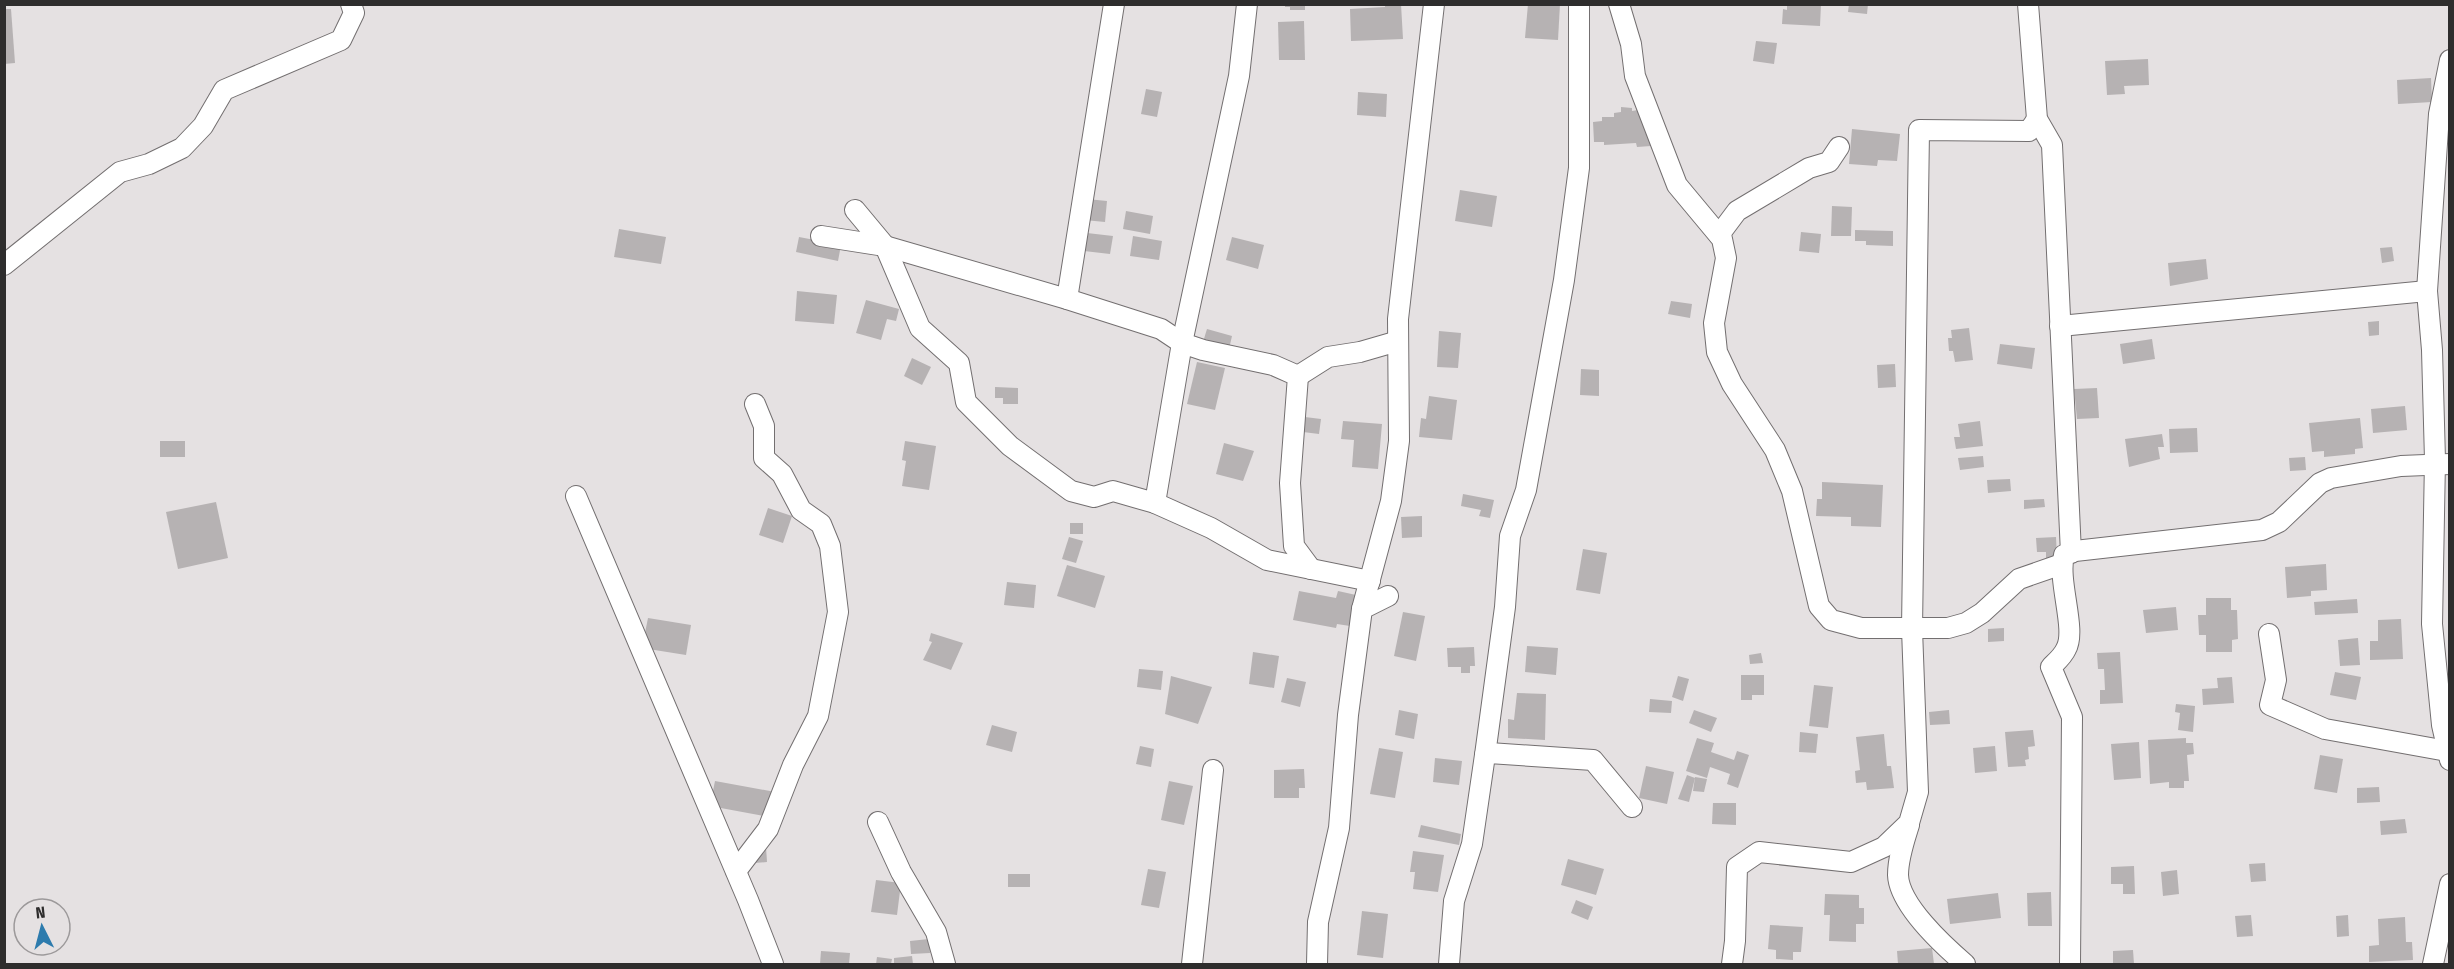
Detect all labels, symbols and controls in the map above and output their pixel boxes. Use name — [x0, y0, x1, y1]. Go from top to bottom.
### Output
north arrow — [12, 897, 72, 957]
text: N — [35, 903, 46, 923]

